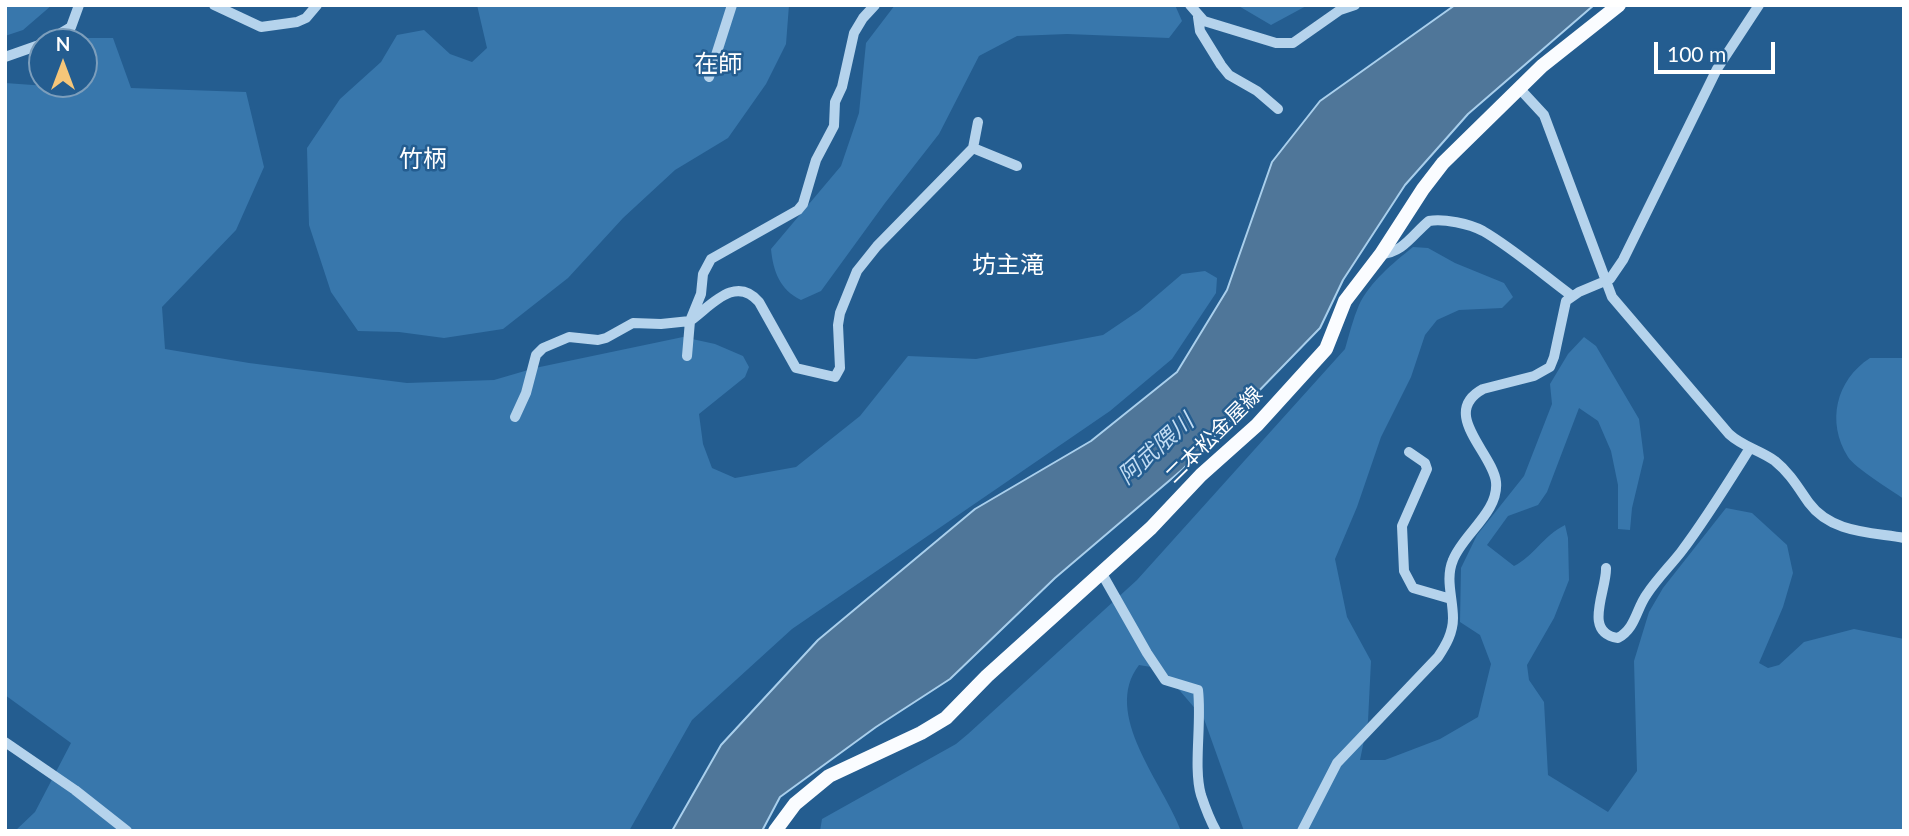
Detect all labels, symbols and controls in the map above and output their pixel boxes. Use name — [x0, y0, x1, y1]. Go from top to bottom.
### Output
north arrow — [28, 28, 98, 98]
scale bar — [1657, 28, 1778, 72]
text: N — [56, 32, 70, 55]
text: 100 m — [1667, 41, 1726, 66]
district label: 在師 — [694, 50, 742, 78]
district label: 竹柄 — [399, 145, 447, 173]
district label: 坊主滝 — [972, 251, 1044, 279]
street label: 二本松金屋線 — [1161, 382, 1267, 488]
water label: 阿武隈川 — [1113, 408, 1199, 490]

